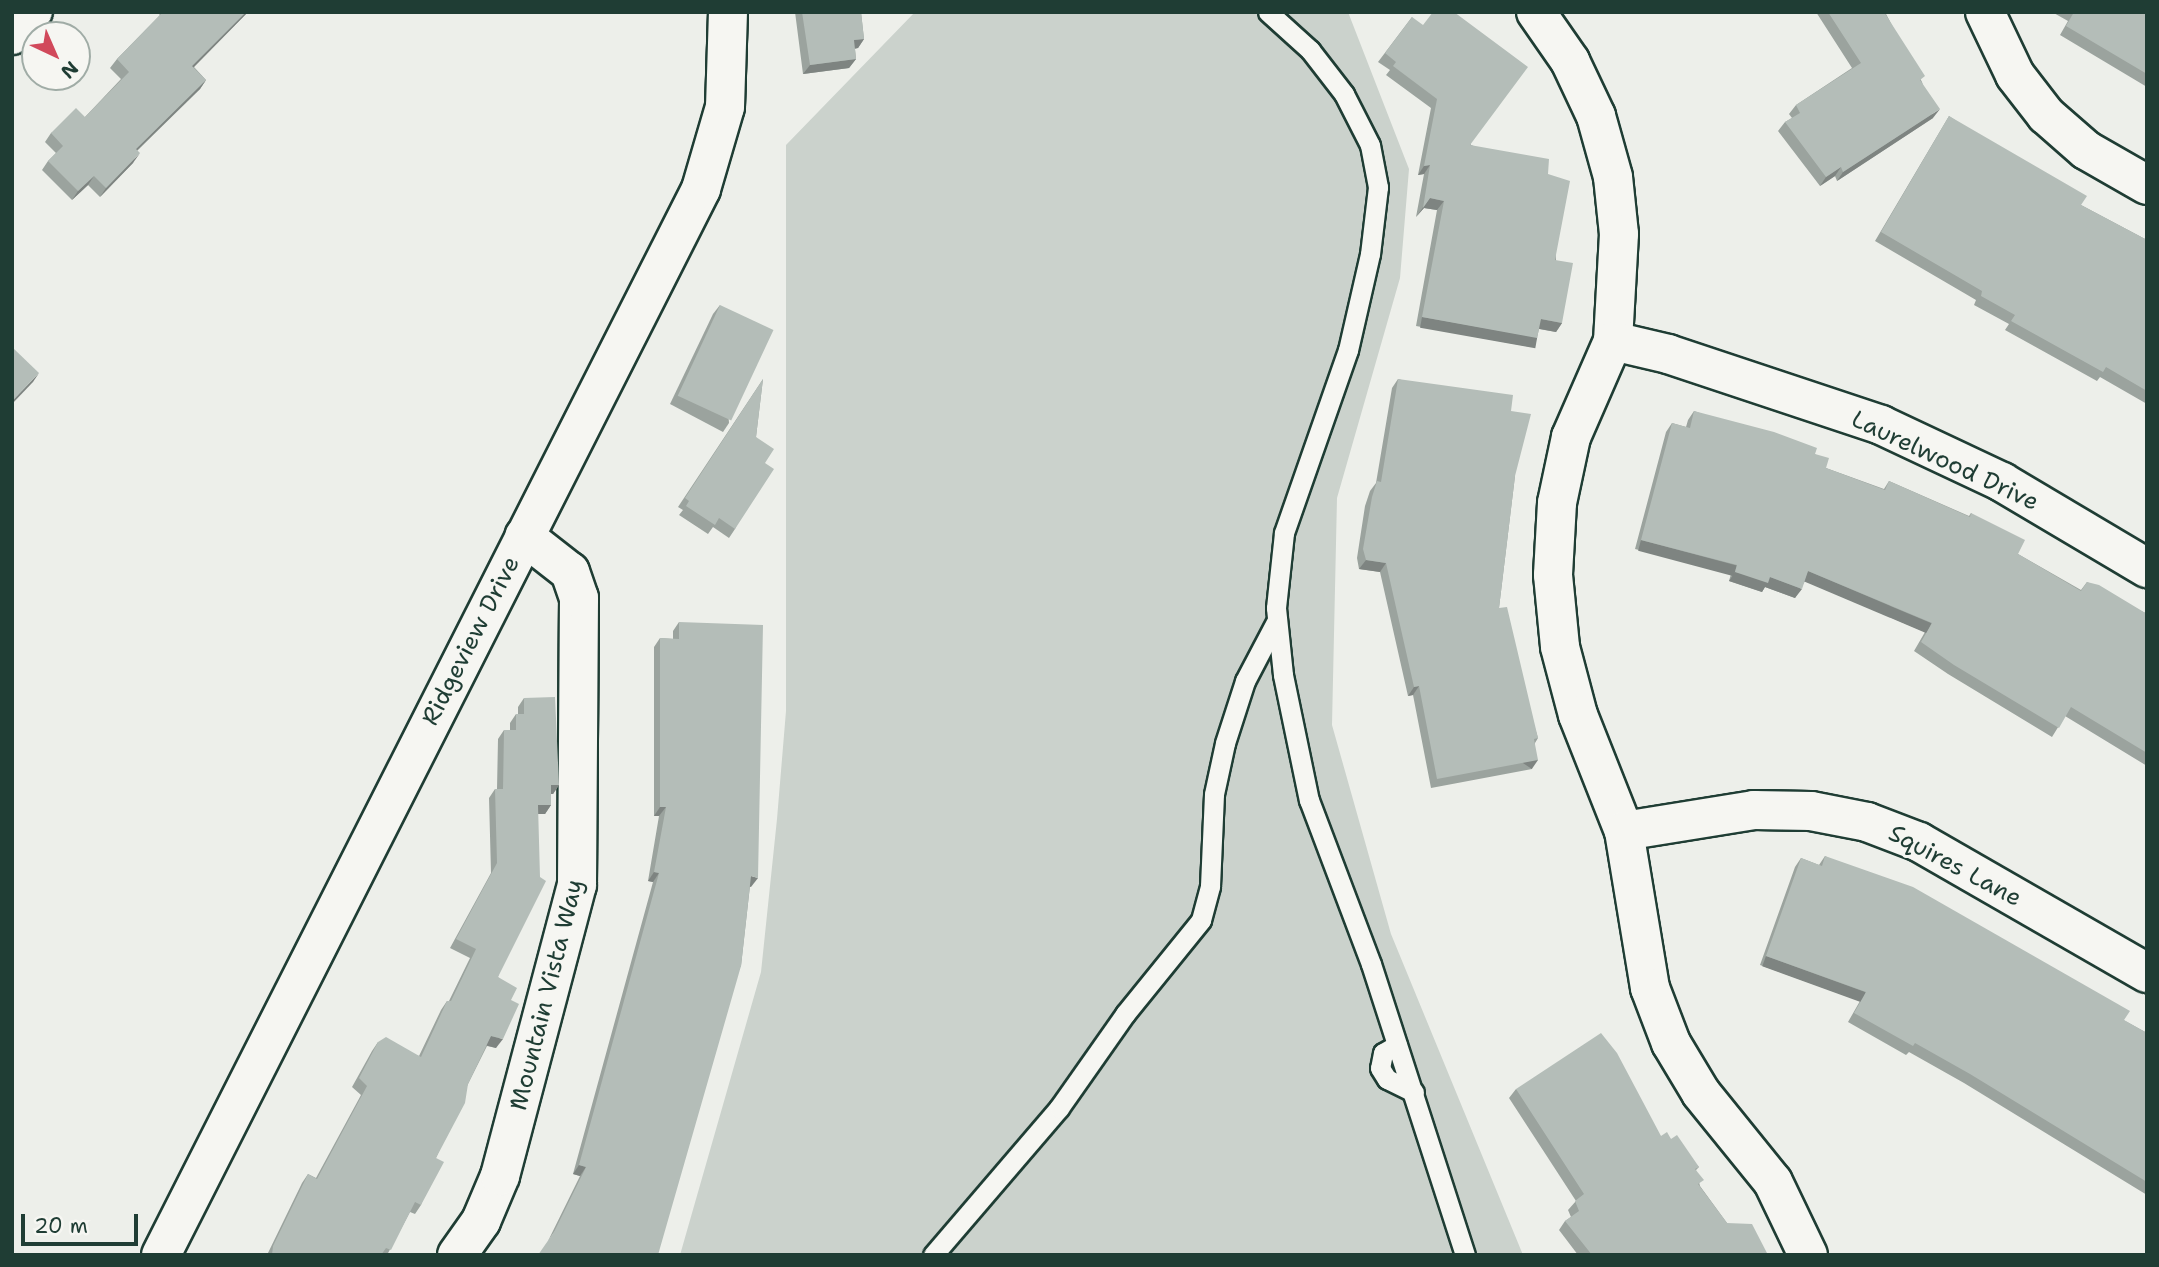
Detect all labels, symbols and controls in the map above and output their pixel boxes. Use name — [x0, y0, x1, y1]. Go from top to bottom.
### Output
north arrow — [21, 21, 91, 91]
text: N — [55, 56, 84, 84]
street label: Laurelwood Drive — [1847, 405, 2043, 517]
street label: Ridgeview Drive — [416, 552, 526, 730]
street label: Squires Lane — [1884, 819, 2026, 913]
street label: Mountain Vista Way — [504, 877, 590, 1113]
scale bar — [24, 1200, 142, 1244]
text: 20 m — [34, 1212, 88, 1240]

